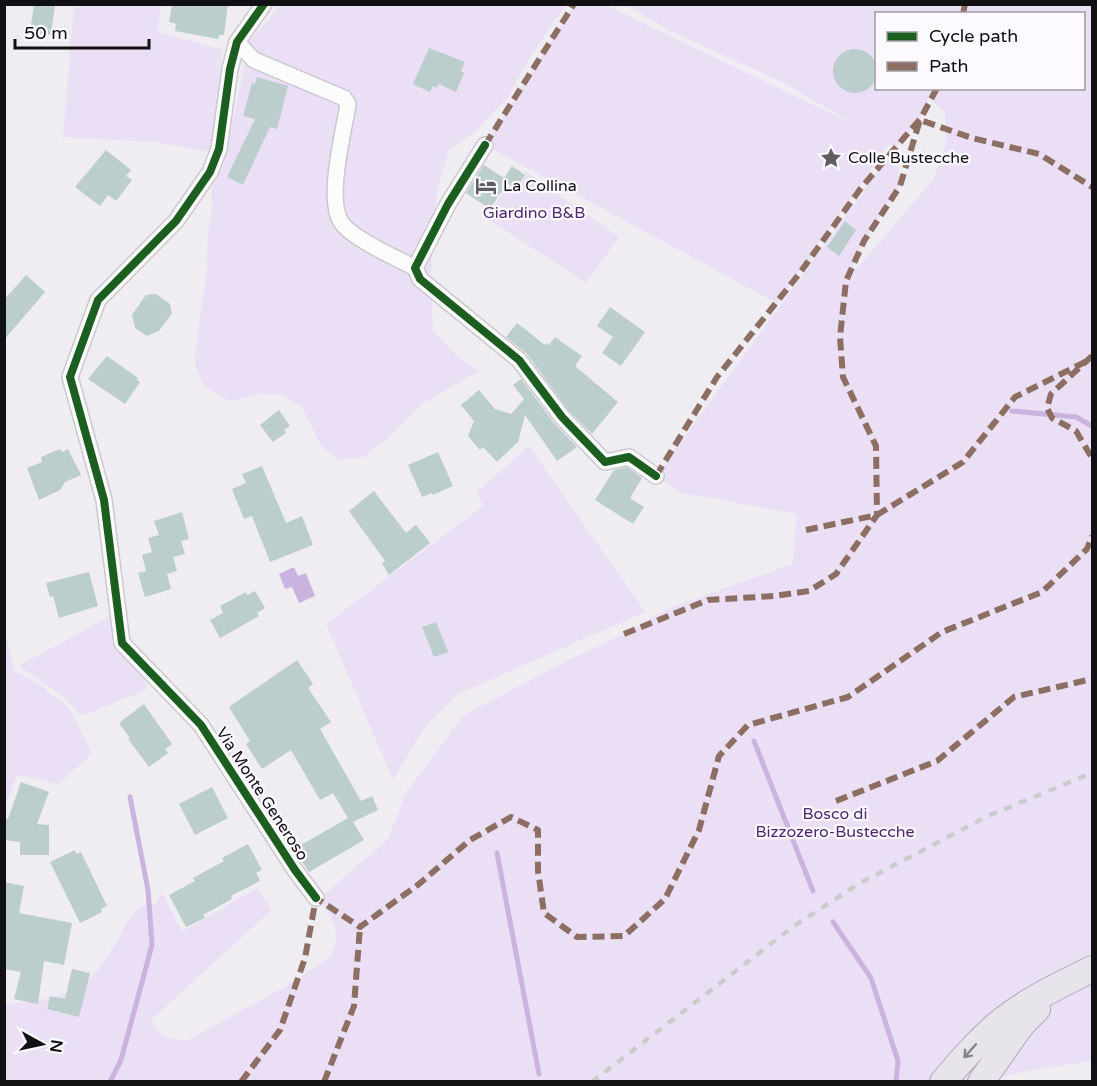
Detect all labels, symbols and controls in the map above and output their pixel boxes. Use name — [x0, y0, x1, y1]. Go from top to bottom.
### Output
scale bar — [15, 12, 148, 50]
legend — [875, 12, 1085, 90]
text: 50 m — [24, 22, 68, 44]
text: Cycle path — [929, 25, 1018, 47]
text: Path — [929, 55, 968, 77]
place icon: Colle Bustecche — [819, 146, 843, 170]
place label: Colle Bustecche — [848, 148, 969, 168]
hotel icon: La Collina — [474, 174, 498, 198]
place label: La Collina — [503, 176, 577, 196]
park label: Giardino B&B — [483, 203, 585, 223]
street label: Via Monte Generoso — [211, 724, 313, 864]
park label: Bosco di Bizzozero-Bustecche — [756, 804, 914, 842]
north arrow — [12, 1014, 72, 1074]
text: N — [45, 1038, 67, 1054]
one-way arrow — [963, 1044, 977, 1059]

